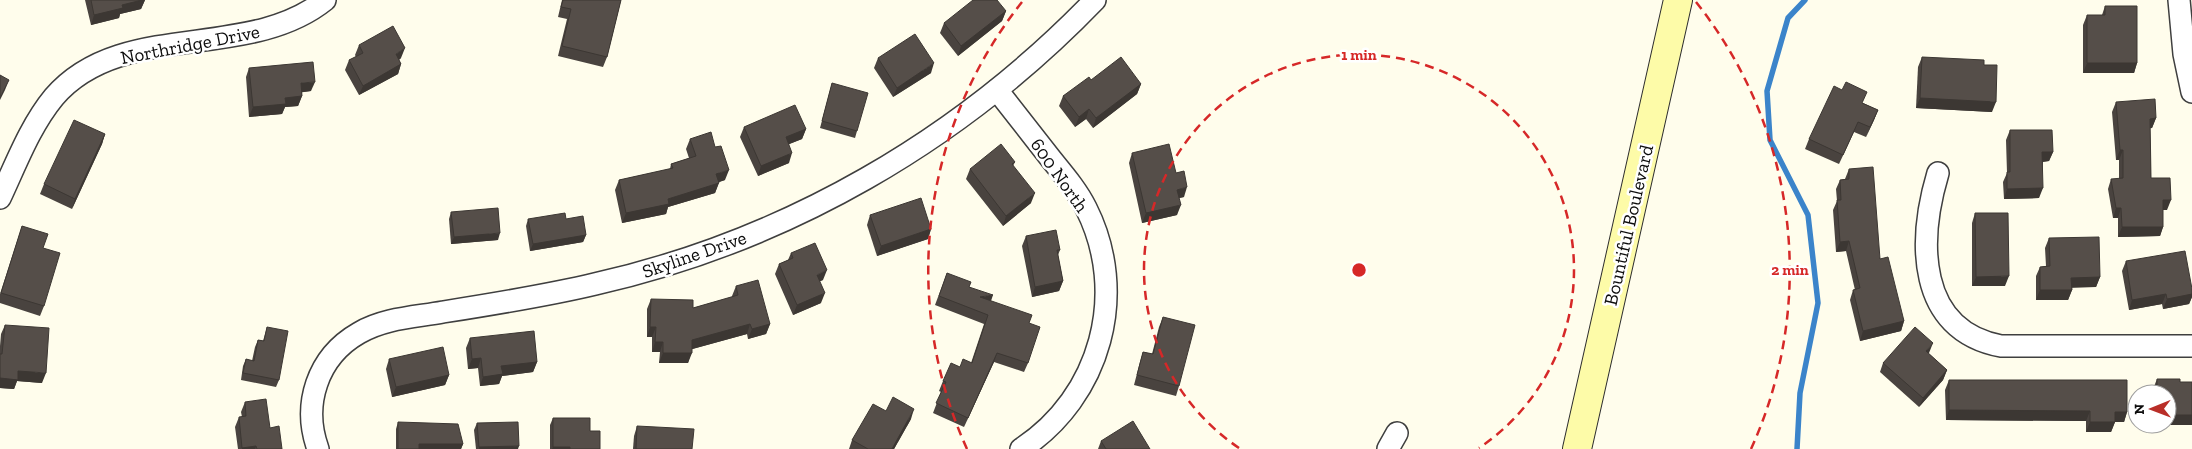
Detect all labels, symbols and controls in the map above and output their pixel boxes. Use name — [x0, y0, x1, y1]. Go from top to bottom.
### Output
street label: Northridge Drive — [119, 20, 262, 69]
text: 1 min — [1341, 46, 1377, 64]
street label: 600 North — [1026, 134, 1094, 217]
street label: Bountiful Boulevard — [1599, 142, 1658, 308]
street label: Skyline Drive — [639, 226, 749, 283]
centre of rings — [1350, 261, 1368, 279]
text: 2 min — [1771, 261, 1809, 279]
north arrow — [2127, 384, 2177, 434]
text: N — [2131, 403, 2148, 415]

